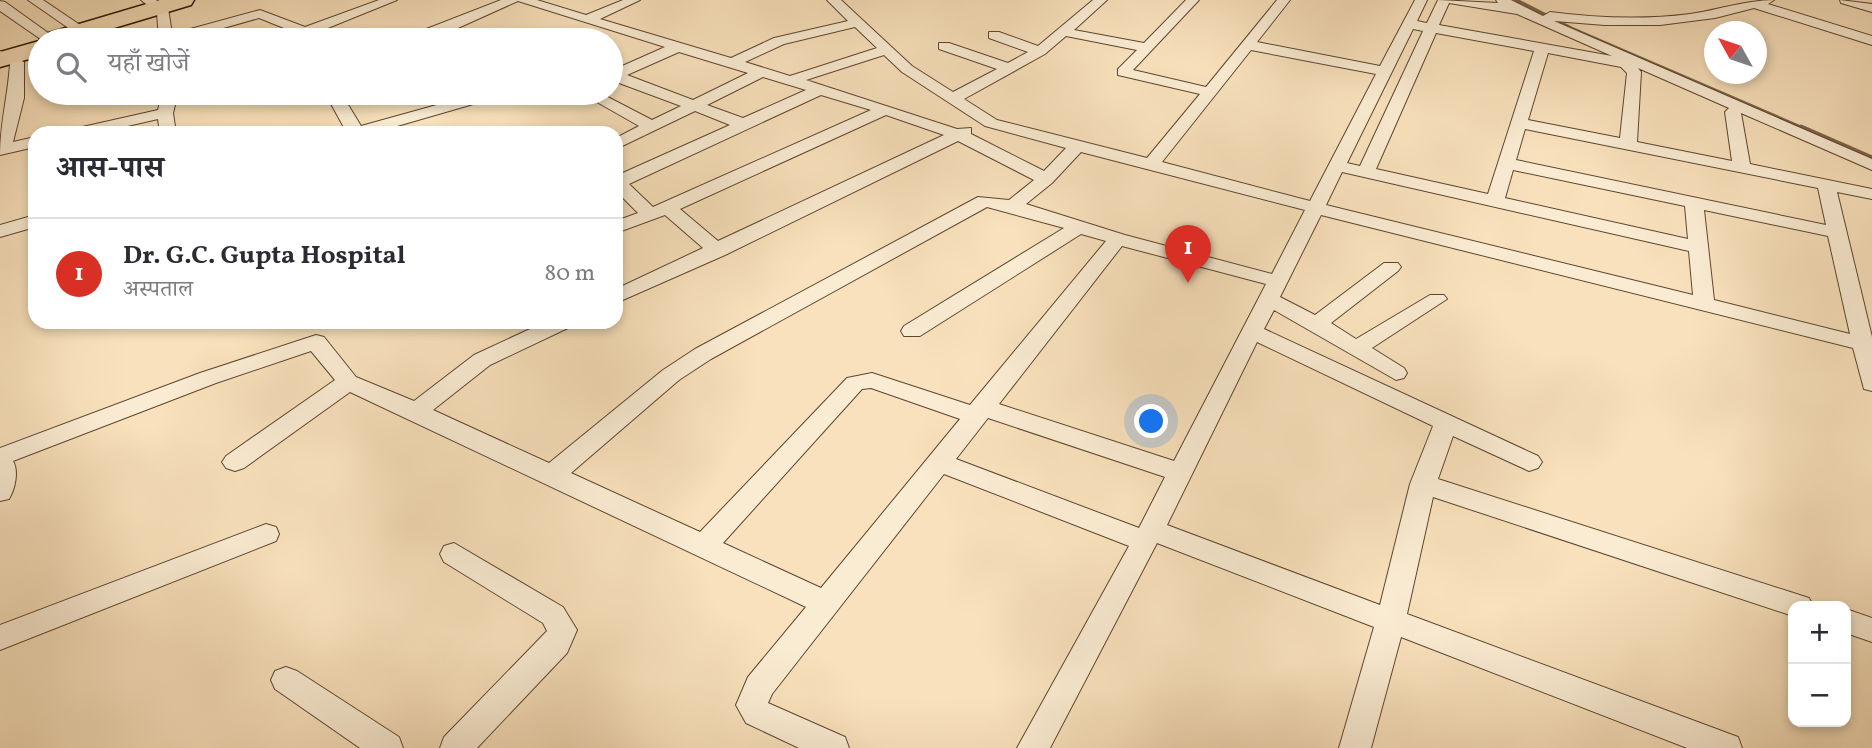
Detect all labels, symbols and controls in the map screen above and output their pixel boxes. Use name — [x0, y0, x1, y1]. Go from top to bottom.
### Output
north arrow — [1704, 21, 1767, 84]
search box — [28, 28, 623, 105]
text: यहाँ खोजें — [108, 46, 189, 82]
icon: search — [52, 48, 90, 86]
text: आस-पास — [56, 148, 164, 190]
pin: 1 — [1165, 225, 1211, 283]
text: Dr. G.C. Gupta Hospital — [123, 238, 406, 274]
text: 1 — [74, 258, 84, 290]
text: 80 m — [545, 258, 595, 290]
text: अस्पताल — [123, 274, 193, 306]
your location — [1134, 404, 1168, 438]
map controls — [1788, 601, 1851, 727]
button: + — [1788, 601, 1851, 664]
button: − — [1788, 664, 1851, 727]

